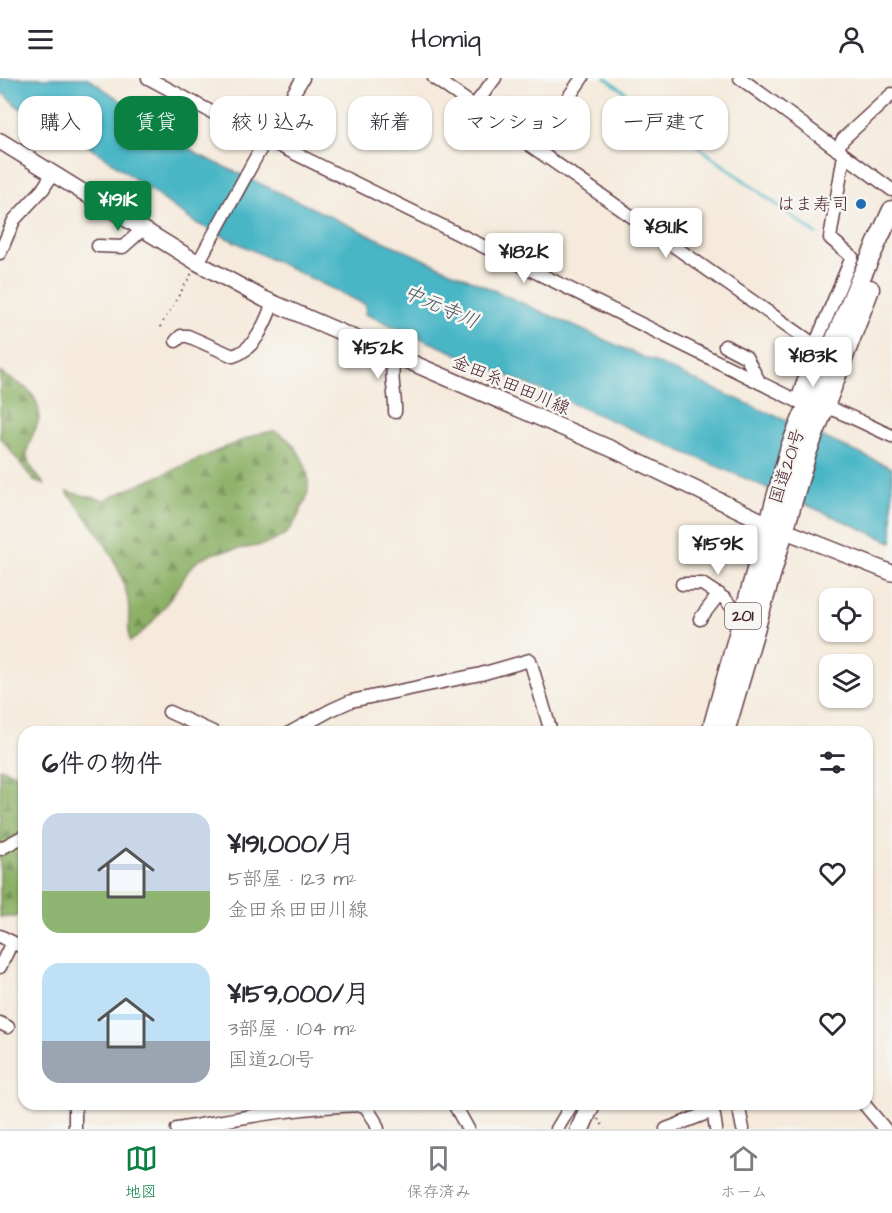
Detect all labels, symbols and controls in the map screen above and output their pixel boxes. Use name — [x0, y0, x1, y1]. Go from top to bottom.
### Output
text: Homiq — [411, 20, 481, 58]
icon: menu — [24, 23, 57, 56]
icon: person — [835, 23, 868, 56]
chip: 購入 — [18, 96, 102, 150]
chip: 賃貸 — [114, 96, 198, 150]
chip: 絞り込み — [210, 96, 336, 150]
chip: 新着 — [348, 96, 432, 150]
chip: マンション — [444, 96, 590, 150]
chip: 一戸建て — [602, 96, 728, 150]
pin: ¥191K — [76, 181, 160, 232]
text: ¥191K — [98, 186, 138, 214]
place label: はま寿司 — [777, 192, 849, 217]
marker: はま寿司 — [854, 197, 868, 211]
pin: ¥81.1K — [617, 208, 715, 259]
text: ¥81.1K — [644, 213, 688, 241]
pin: ¥182K — [482, 233, 566, 284]
text: ¥182K — [499, 238, 549, 266]
water label: 中元寺川 — [399, 278, 483, 336]
pin: ¥152K — [336, 329, 420, 380]
text: ¥152K — [353, 334, 403, 362]
pin: ¥183K — [771, 337, 855, 388]
text: ¥183K — [789, 342, 837, 370]
street label: 金田糸田田川線 — [448, 349, 574, 421]
street label: 国道201号 — [763, 425, 811, 507]
pin: ¥159K — [676, 525, 760, 576]
text: ¥159K — [693, 530, 743, 558]
map controls — [819, 588, 873, 708]
button: locate — [819, 588, 873, 642]
road number: 201 — [725, 603, 761, 629]
button: layers — [819, 654, 873, 708]
text: 6件の物件 — [42, 746, 162, 782]
icon: filters — [816, 746, 849, 779]
text: ¥191,000/月 — [228, 826, 355, 862]
icon: home — [90, 837, 162, 909]
icon: heart — [816, 857, 849, 890]
text: 5部屋 · 123 m² — [228, 865, 356, 893]
text: 金田糸田田川線 — [228, 896, 368, 924]
text: ¥159,000/月 — [228, 976, 370, 1012]
icon: home — [90, 987, 162, 1059]
icon: heart — [816, 1007, 849, 1040]
text: 3部屋 · 104 m² — [228, 1015, 357, 1043]
text: 国道201号 — [228, 1046, 315, 1074]
tab: 地図 — [125, 1142, 158, 1203]
tab: 保存済み — [407, 1142, 471, 1203]
tab: ホーム — [720, 1142, 767, 1203]

